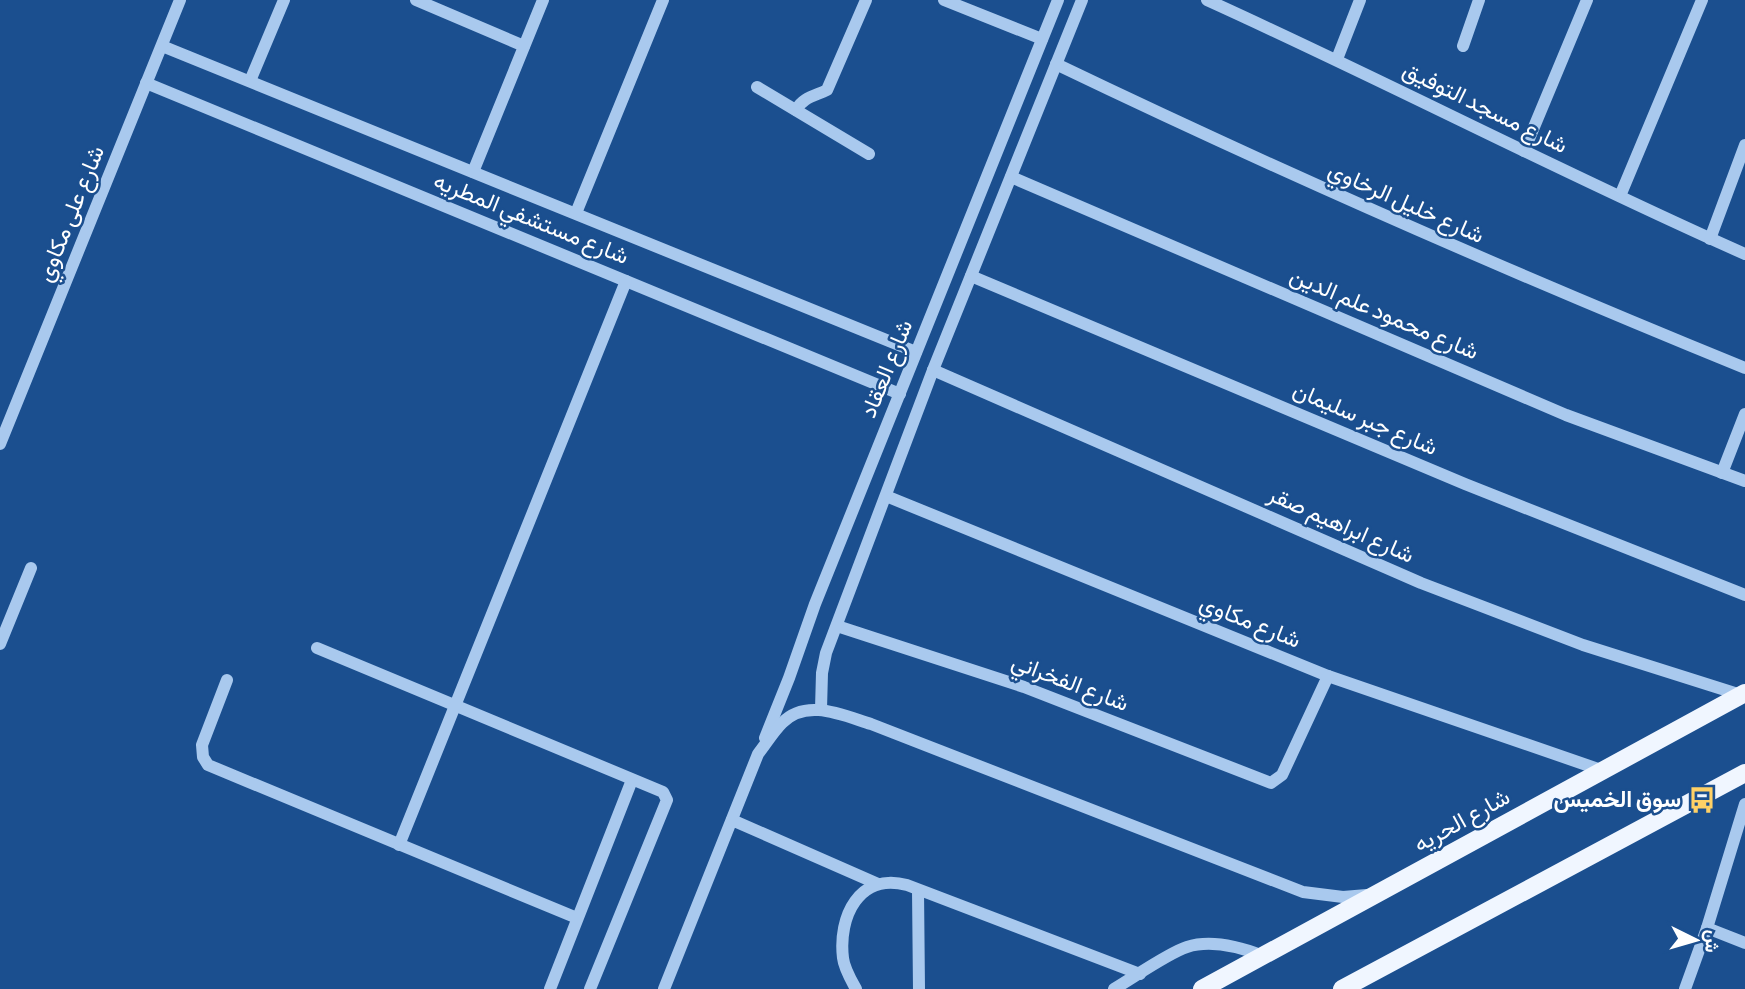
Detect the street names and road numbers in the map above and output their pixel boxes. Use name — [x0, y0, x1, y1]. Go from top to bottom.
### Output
street label: شارع مسجد التوفيق — [1397, 56, 1572, 161]
street label: شارع على مكاوي — [31, 142, 115, 288]
street label: شارع خليل الرخاوي — [1322, 156, 1488, 254]
street label: شارع مستشفي المطريه — [428, 167, 633, 275]
street label: شارع محمود علم الدين — [1285, 262, 1483, 367]
street label: شارع العقاد — [855, 316, 920, 423]
street label: شارع جبر سليمان — [1288, 376, 1442, 463]
street label: شارع ابراهيم صقر — [1262, 480, 1418, 571]
street label: شارع مكاوي — [1194, 589, 1305, 659]
street label: شارع الفخراني — [1006, 648, 1132, 722]
street label: شارع الحريه — [1409, 783, 1515, 860]

